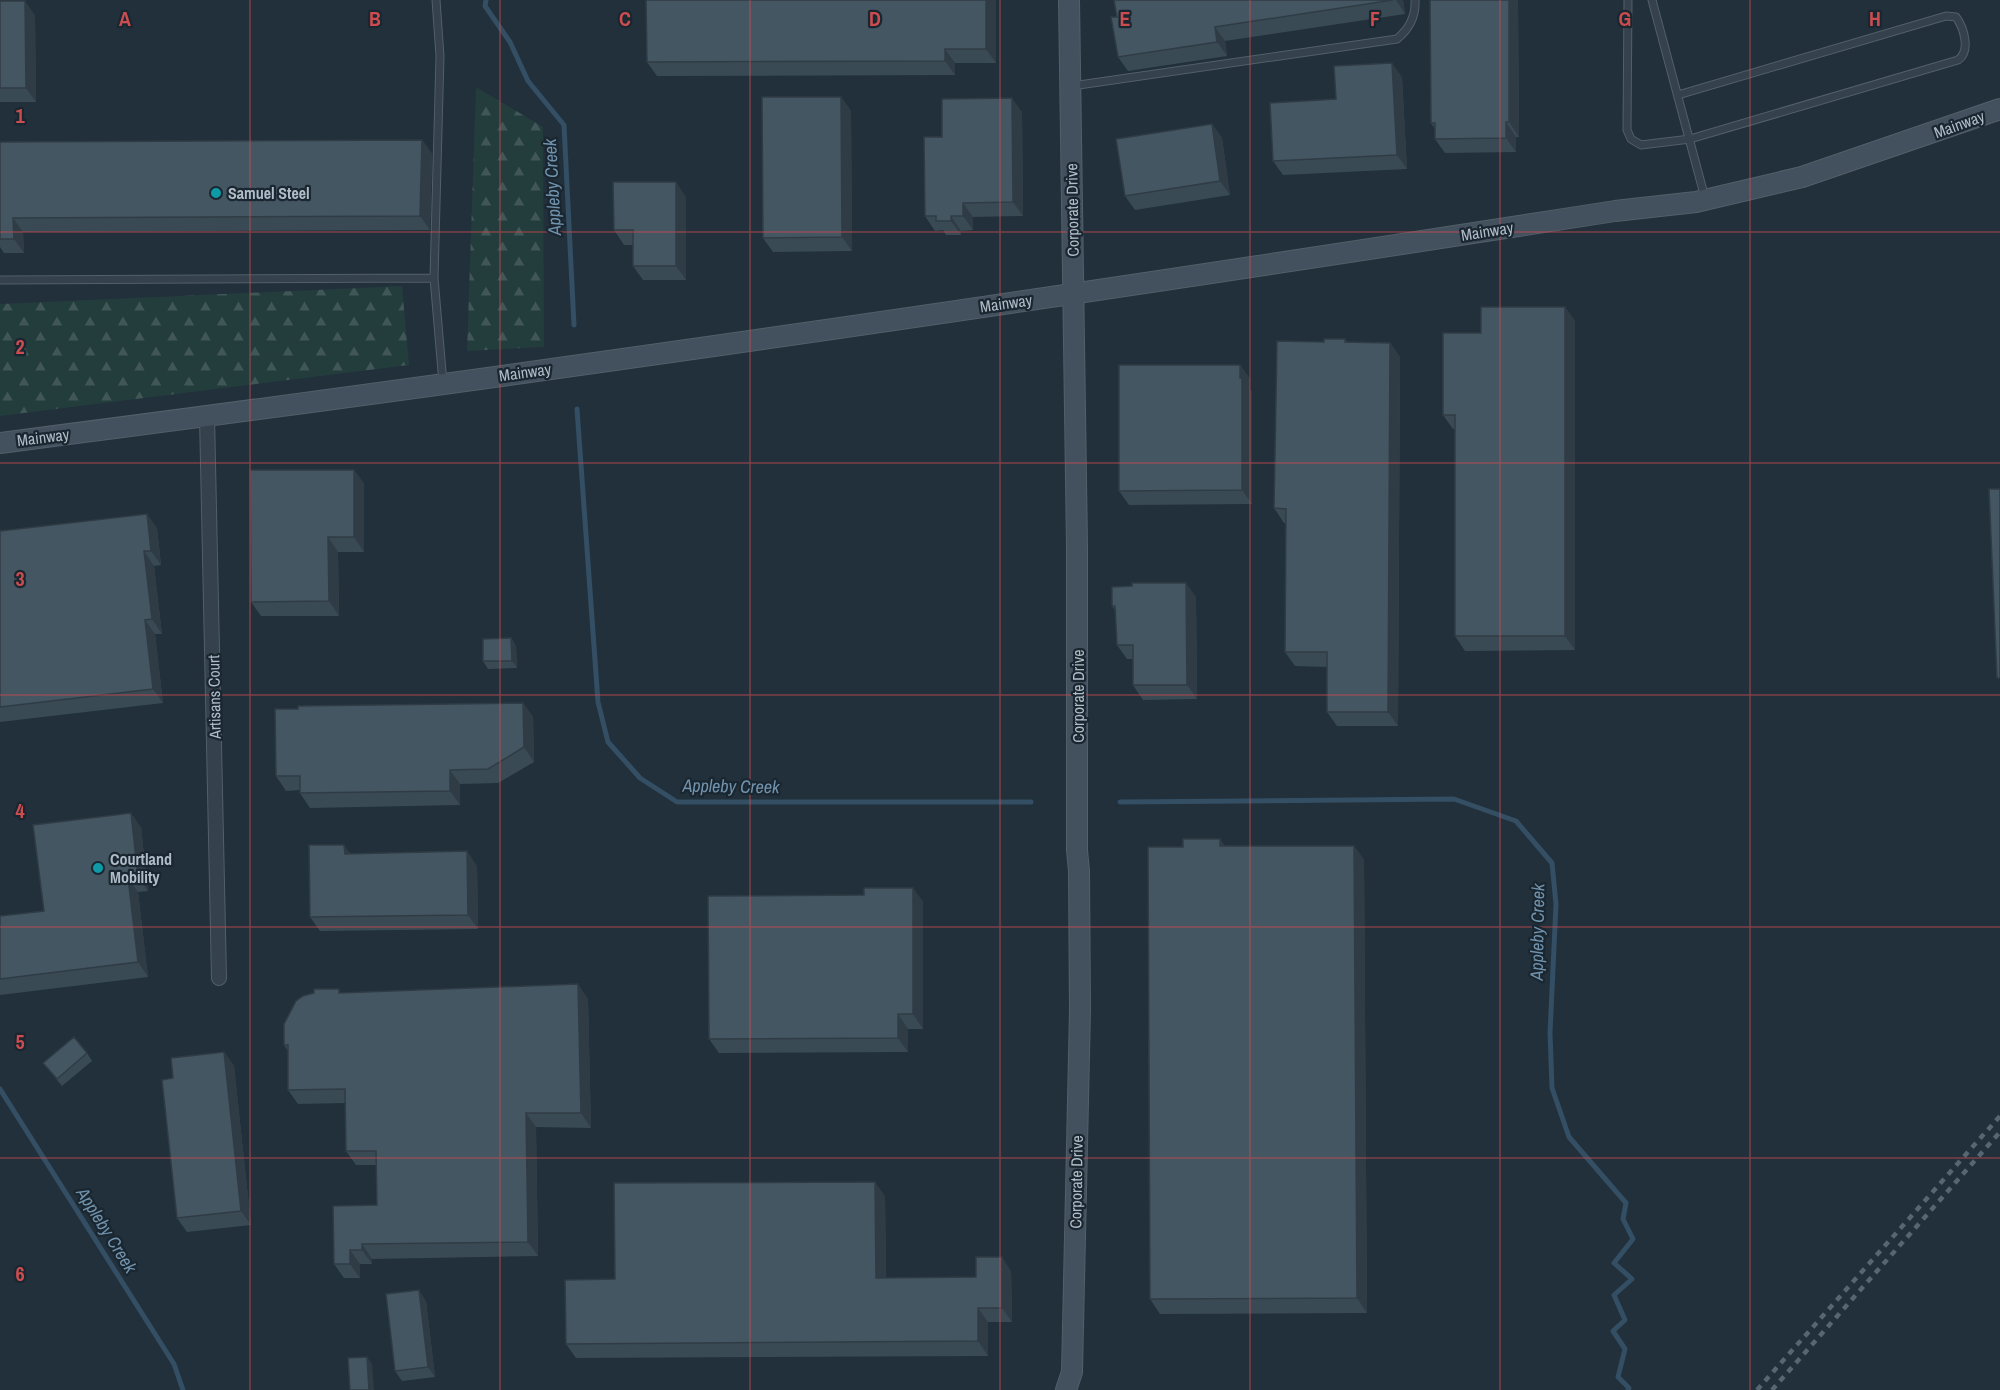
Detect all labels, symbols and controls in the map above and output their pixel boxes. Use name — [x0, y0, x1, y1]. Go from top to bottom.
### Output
text: A — [119, 5, 131, 32]
text: B — [369, 5, 381, 32]
text: C — [619, 5, 631, 32]
text: D — [869, 5, 881, 32]
text: E — [1120, 5, 1131, 32]
text: F — [1370, 5, 1380, 32]
text: G — [1619, 5, 1631, 32]
text: H — [1869, 5, 1881, 32]
text: 1 — [15, 102, 25, 129]
street label: Mainway — [1931, 105, 1988, 143]
water label: Appleby Creek — [537, 137, 567, 237]
street label: Corporate Drive — [1060, 163, 1084, 257]
place label: Samuel Steel — [228, 182, 310, 204]
marker: Samuel Steel — [209, 186, 223, 200]
street label: Mainway — [1459, 216, 1515, 246]
street label: Mainway — [978, 288, 1034, 318]
text: 2 — [15, 333, 25, 360]
street label: Mainway — [497, 357, 553, 387]
street label: Mainway — [16, 423, 71, 451]
text: 3 — [15, 565, 25, 592]
street label: Corporate Drive — [1067, 649, 1089, 743]
street label: Artisans Court — [202, 655, 226, 740]
water label: Appleby Creek — [681, 773, 780, 799]
text: 4 — [15, 797, 25, 824]
place label: Courtland Mobility — [110, 848, 172, 888]
marker: Courtland Mobility — [91, 861, 105, 875]
water label: Appleby Creek — [1524, 883, 1550, 982]
text: 5 — [15, 1028, 25, 1055]
street label: Corporate Drive — [1064, 1135, 1088, 1229]
water label: Appleby Creek — [70, 1181, 144, 1278]
text: 6 — [15, 1260, 25, 1287]

